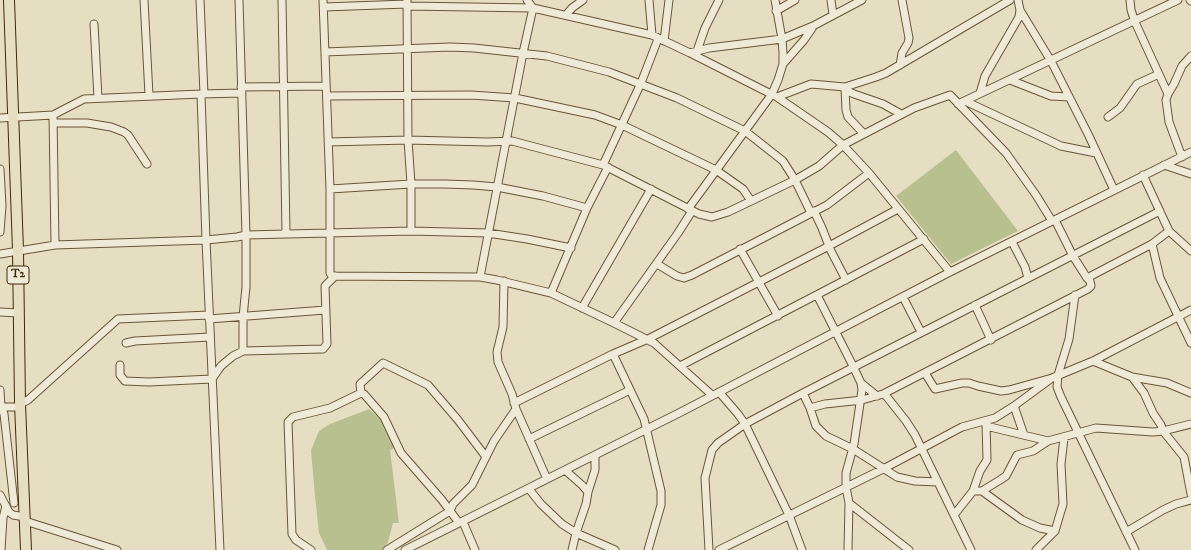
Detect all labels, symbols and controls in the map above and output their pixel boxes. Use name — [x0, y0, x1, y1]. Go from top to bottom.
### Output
road number: T2 — [7, 266, 29, 284]

